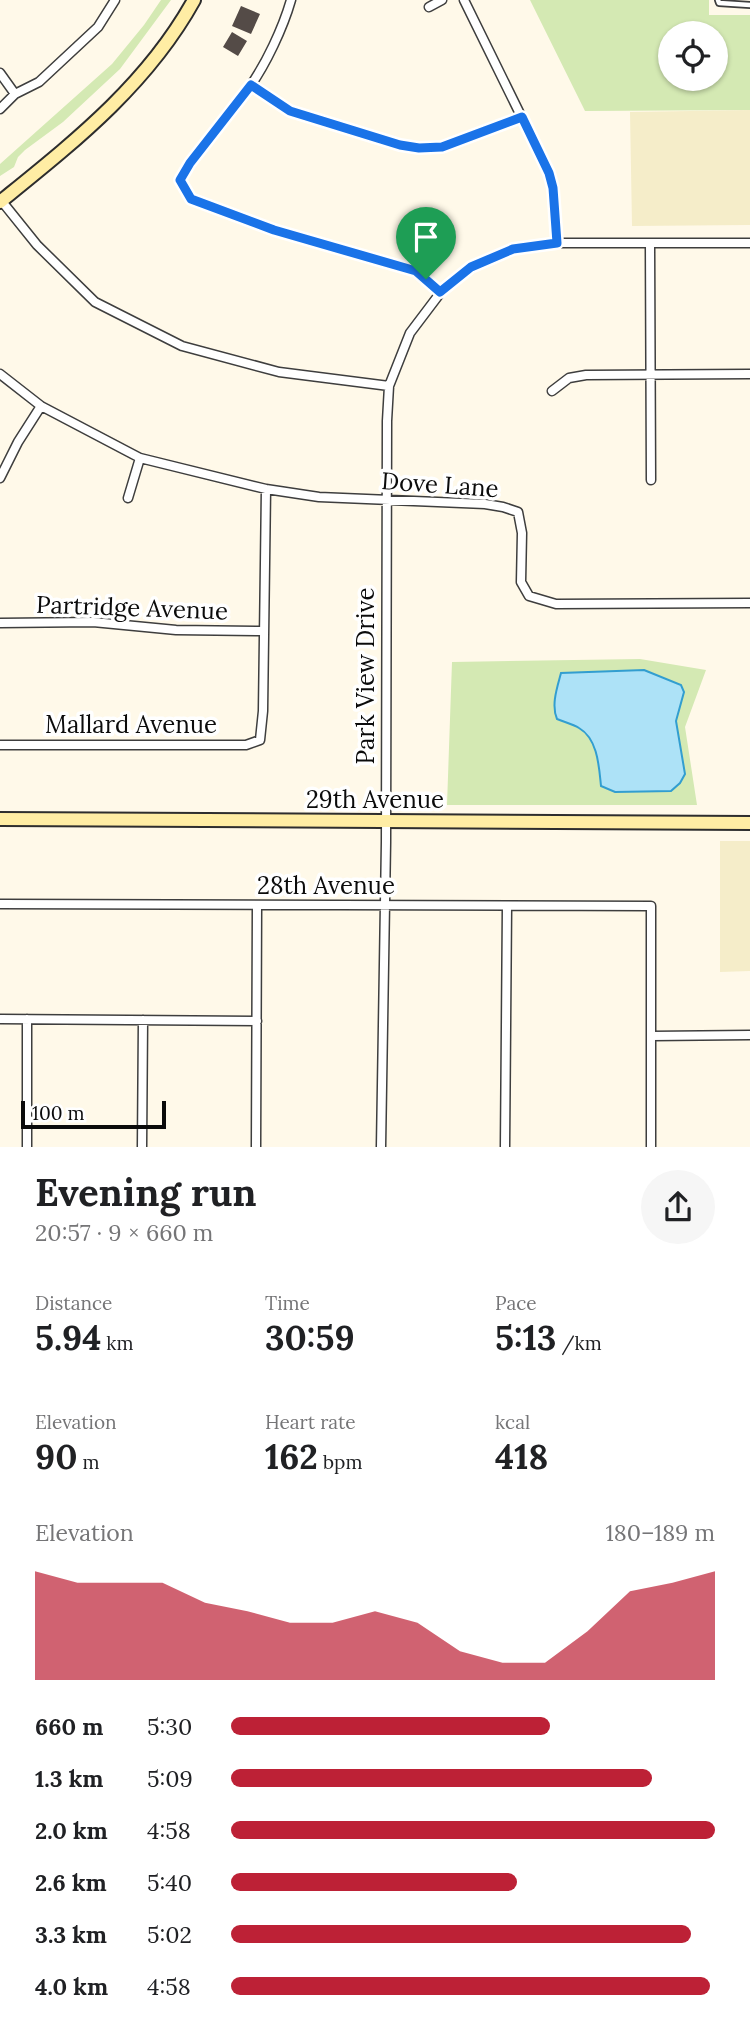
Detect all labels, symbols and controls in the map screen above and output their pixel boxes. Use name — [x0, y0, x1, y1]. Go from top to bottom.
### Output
map controls — [658, 21, 728, 91]
button: locate — [658, 21, 728, 91]
pin — [396, 207, 456, 279]
icon: arrive — [407, 218, 445, 256]
street label: Dove Lane — [380, 465, 500, 504]
street label: Park View Drive — [350, 588, 381, 764]
street label: Partridge Avenue — [36, 589, 229, 626]
street label: Mallard Avenue — [45, 709, 217, 740]
street label: 29th Avenue — [306, 784, 444, 815]
street label: 28th Avenue — [257, 870, 395, 901]
scale bar — [21, 1098, 166, 1130]
text: 100 m — [32, 1101, 85, 1125]
text: Evening run — [35, 1168, 257, 1216]
button: share — [641, 1170, 715, 1244]
text: 20:57 · 9 × 660 m — [35, 1218, 213, 1247]
text: Distance — [35, 1291, 112, 1315]
text: Time — [265, 1291, 310, 1315]
text: Pace — [495, 1291, 537, 1315]
text: 5.94 — [35, 1315, 101, 1360]
text: 30:59 — [265, 1315, 355, 1360]
text: 5:13 — [495, 1315, 556, 1360]
text: km — [101, 1331, 134, 1355]
text: /km — [556, 1331, 602, 1355]
text: Elevation — [35, 1410, 117, 1434]
text: Heart rate — [265, 1410, 356, 1434]
text: kcal — [495, 1410, 530, 1434]
text: 90 — [35, 1434, 77, 1479]
text: 162 — [265, 1434, 318, 1479]
text: 418 — [495, 1434, 548, 1479]
text: m — [77, 1450, 99, 1474]
text: bpm — [318, 1450, 362, 1474]
text: Elevation — [35, 1518, 134, 1547]
text: 180–189 m — [605, 1518, 715, 1547]
text: 660 m — [35, 1712, 103, 1741]
text: 5:30 — [147, 1712, 192, 1741]
text: 1.3 km — [35, 1764, 103, 1793]
text: 5:09 — [147, 1764, 193, 1793]
text: 2.0 km — [35, 1816, 108, 1845]
text: 4:58 — [147, 1816, 191, 1845]
text: 2.6 km — [35, 1868, 107, 1897]
text: 5:40 — [147, 1868, 192, 1897]
text: 3.3 km — [35, 1920, 107, 1949]
text: 5:02 — [147, 1920, 192, 1949]
text: 4.0 km — [35, 1972, 108, 2001]
text: 4:58 — [147, 1972, 191, 2001]

